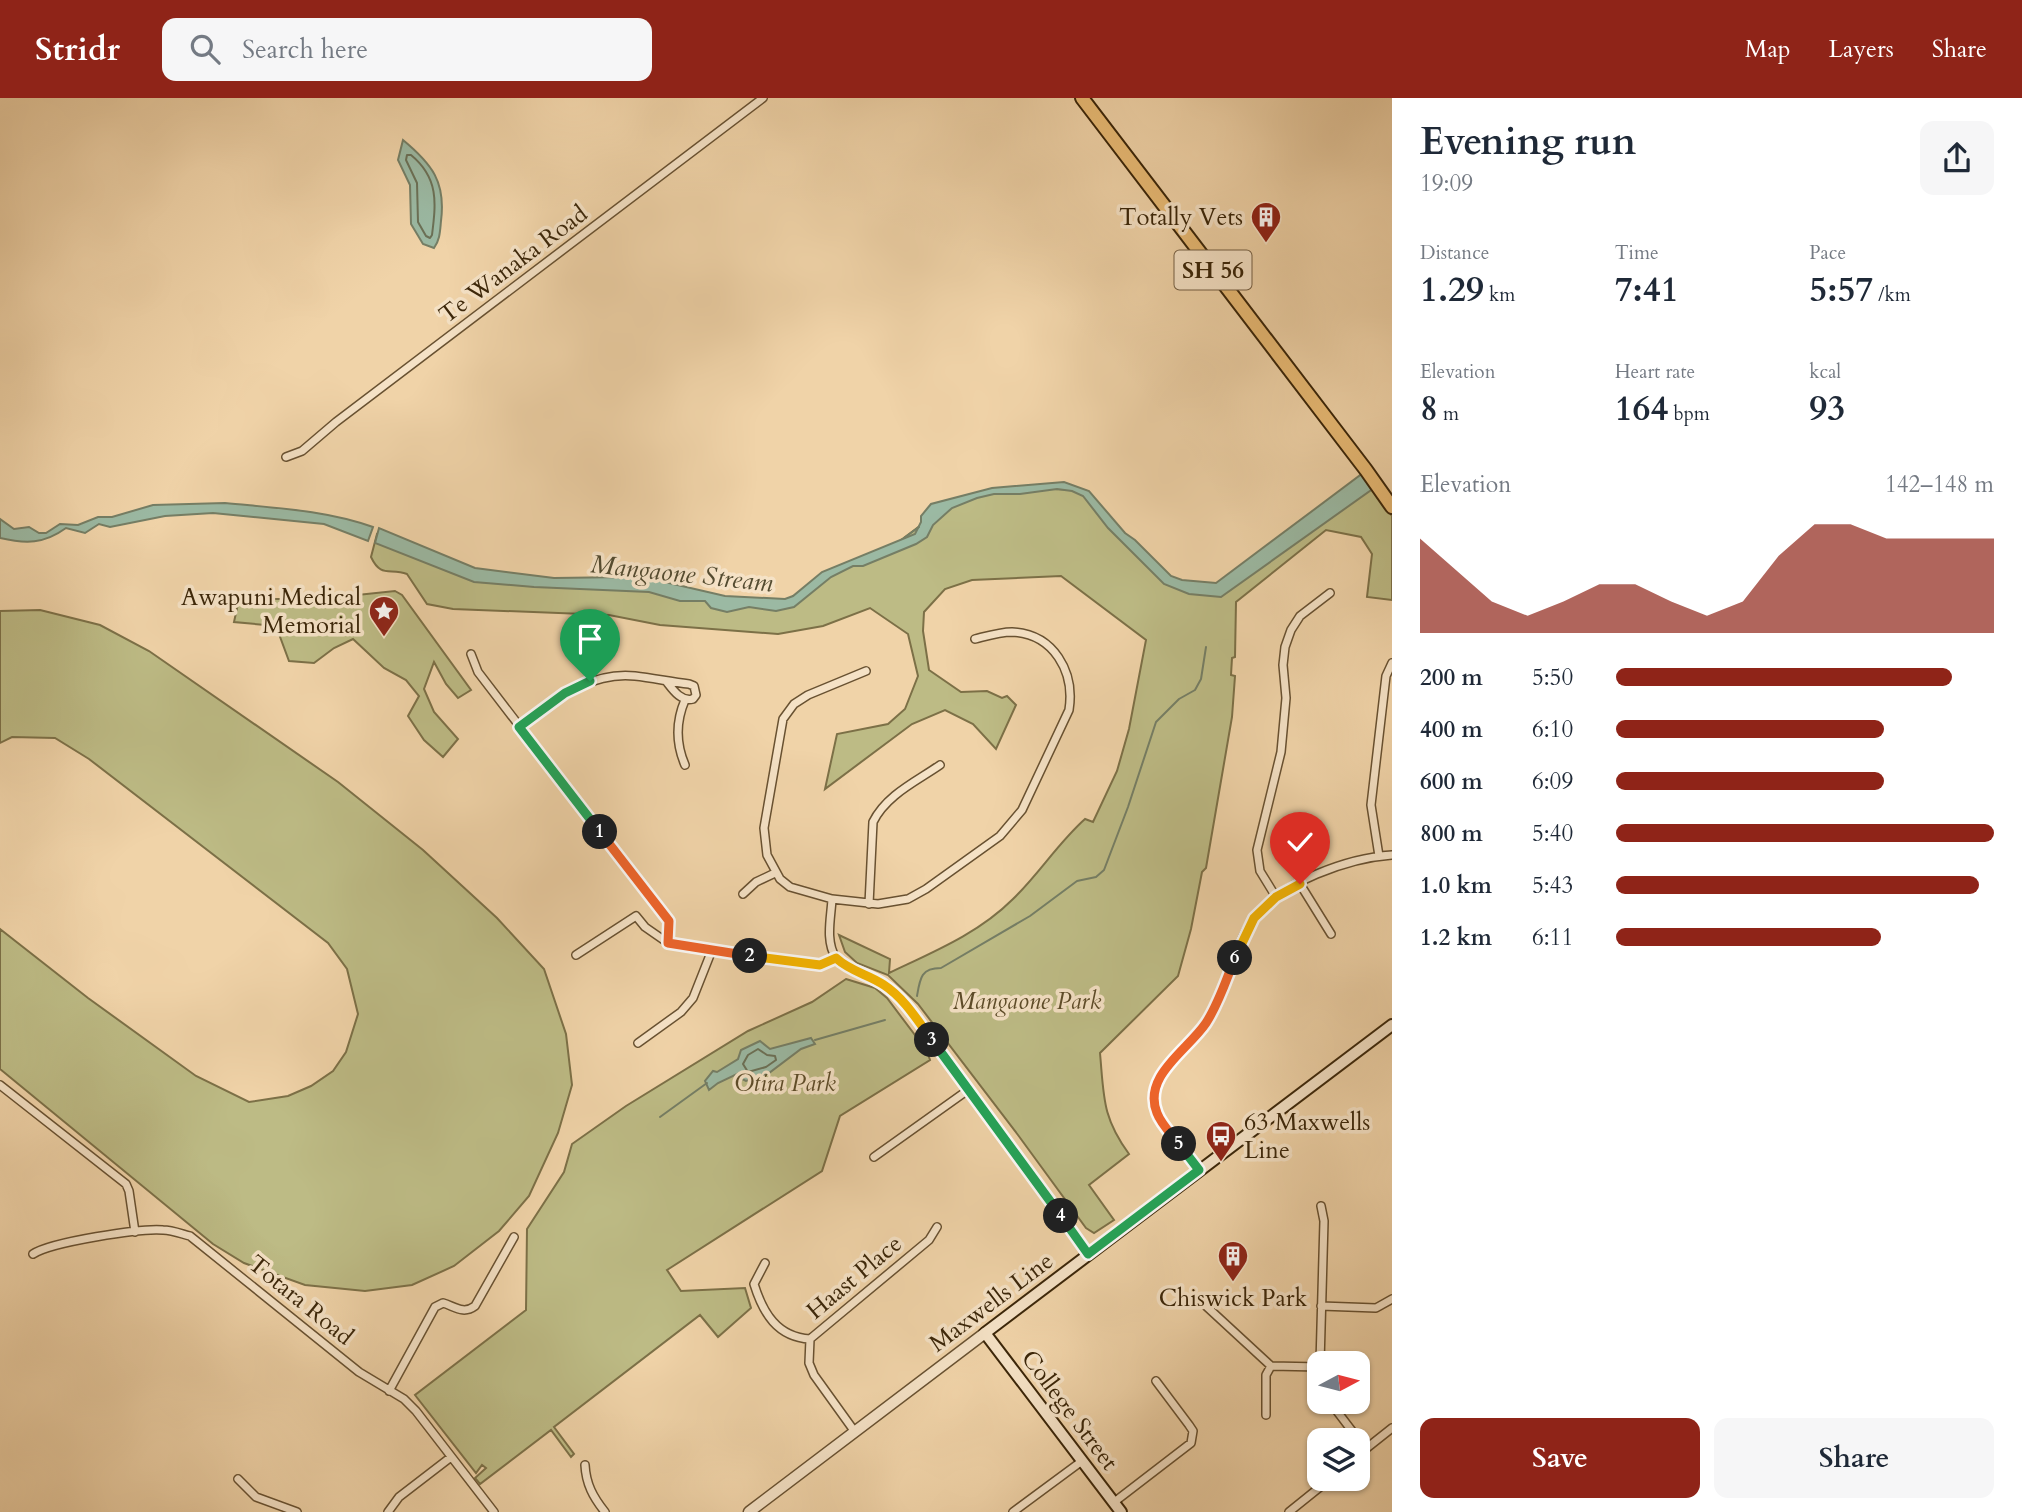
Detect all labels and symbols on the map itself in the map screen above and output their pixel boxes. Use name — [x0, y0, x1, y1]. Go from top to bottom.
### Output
street label: Te Wanaka Road — [432, 197, 595, 331]
building icon: Totally Vets — [1249, 200, 1283, 244]
place label: Totally Vets — [1119, 201, 1243, 234]
road number: SH 56 — [1174, 251, 1252, 290]
water label: Mangaone Stream — [589, 546, 775, 601]
place label: Awapuni Medical Memorial — [181, 581, 361, 642]
place icon: Awapuni Medical Memorial — [367, 594, 401, 638]
pin — [560, 609, 620, 681]
pin — [1270, 812, 1330, 884]
pin: 1 — [582, 814, 618, 850]
pin: 2 — [732, 938, 768, 974]
pin: 6 — [1218, 940, 1252, 976]
park label: Mangaone Park — [953, 985, 1101, 1018]
pin: 3 — [914, 1023, 950, 1058]
park label: Otira Park — [734, 1067, 836, 1100]
place label: 63 Maxwells Line — [1244, 1106, 1370, 1167]
bus stop icon: 63 Maxwells Line — [1204, 1119, 1238, 1163]
pin: 5 — [1162, 1126, 1196, 1162]
pin: 4 — [1044, 1198, 1078, 1234]
street label: Haast Place — [800, 1228, 909, 1327]
building icon: Chiswick Park — [1216, 1239, 1250, 1283]
street label: Maxwells Line — [922, 1245, 1060, 1360]
street label: Totara Road — [241, 1248, 361, 1353]
place label: Chiswick Park — [1159, 1282, 1308, 1315]
street label: College Street — [1013, 1343, 1126, 1478]
north arrow — [1307, 1351, 1370, 1414]

